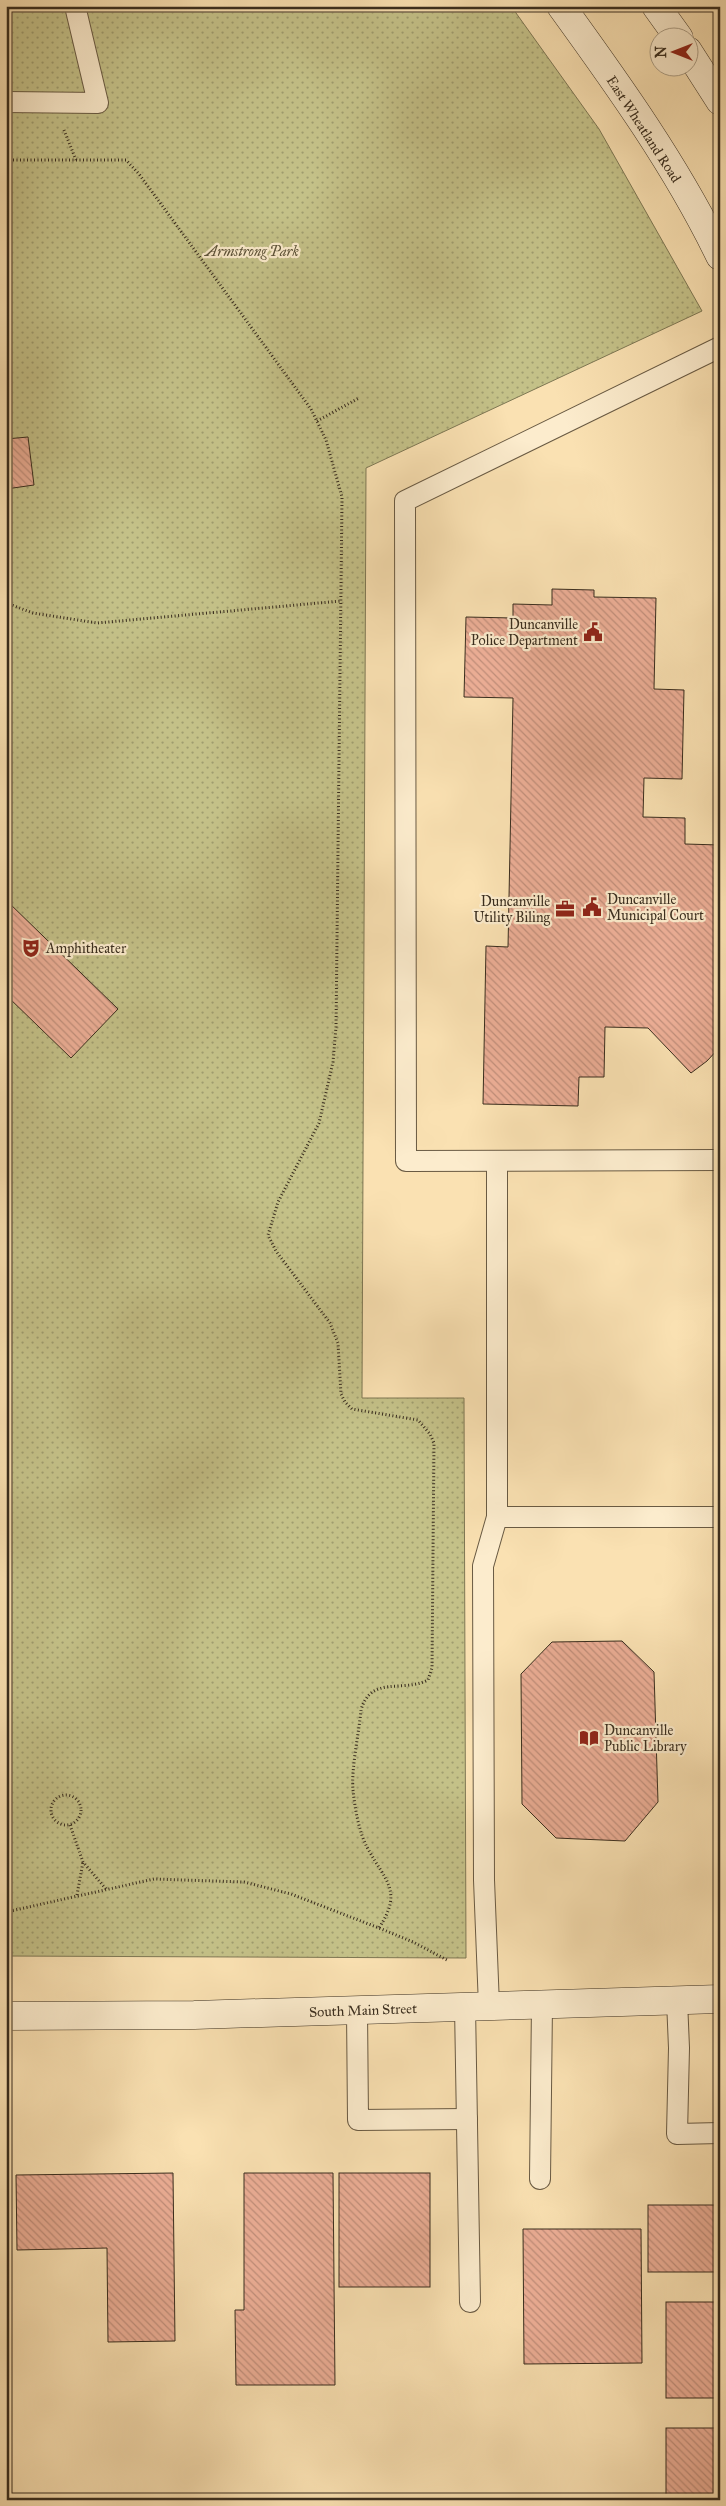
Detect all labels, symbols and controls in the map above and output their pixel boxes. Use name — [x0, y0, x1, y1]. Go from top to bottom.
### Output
north arrow — [648, 28, 698, 78]
text: N — [653, 46, 670, 58]
street label: East Wheatland Road — [603, 73, 684, 186]
park label: Armstrong Park — [203, 243, 299, 260]
place label: Duncanville Police Department — [471, 616, 578, 649]
public building icon: Duncanville Police Department — [582, 621, 604, 643]
place label: Duncanville Municipal Court — [607, 891, 704, 924]
place label: Duncanville Utility Biling — [474, 893, 550, 926]
public building icon: Duncanville Municipal Court — [581, 896, 603, 918]
office icon: Duncanville Utility Biling — [554, 898, 576, 920]
theatre icon: Amphitheater — [20, 937, 42, 959]
place label: Amphitheater — [45, 940, 127, 957]
place label: Duncanville Public Library — [604, 1722, 687, 1755]
library icon: Duncanville Public Library — [578, 1727, 600, 1749]
street label: South Main Street — [309, 2000, 417, 2021]

